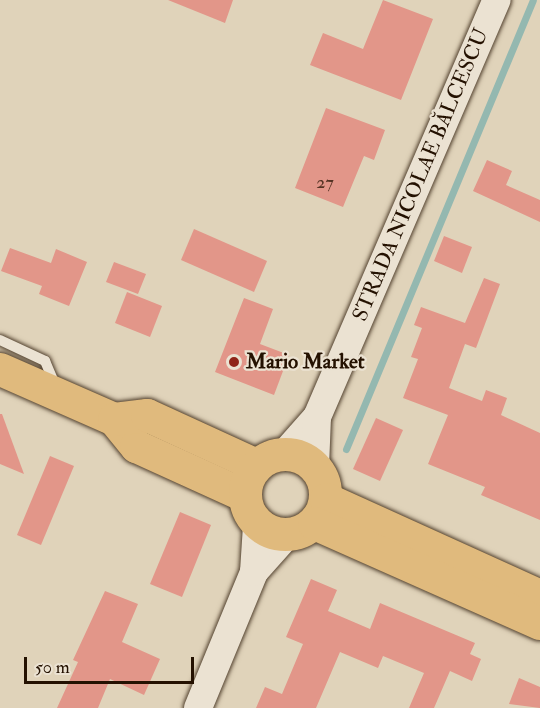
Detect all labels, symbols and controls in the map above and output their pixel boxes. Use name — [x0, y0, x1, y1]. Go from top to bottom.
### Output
street label: STRADA NICOLAE BĂLCESCU — [348, 25, 494, 325]
house number: 27 — [316, 172, 334, 194]
place label: Mario Market — [246, 349, 365, 375]
marker: Mario Market — [227, 355, 241, 369]
scale bar — [27, 645, 196, 683]
text: 50 m — [35, 656, 70, 679]

